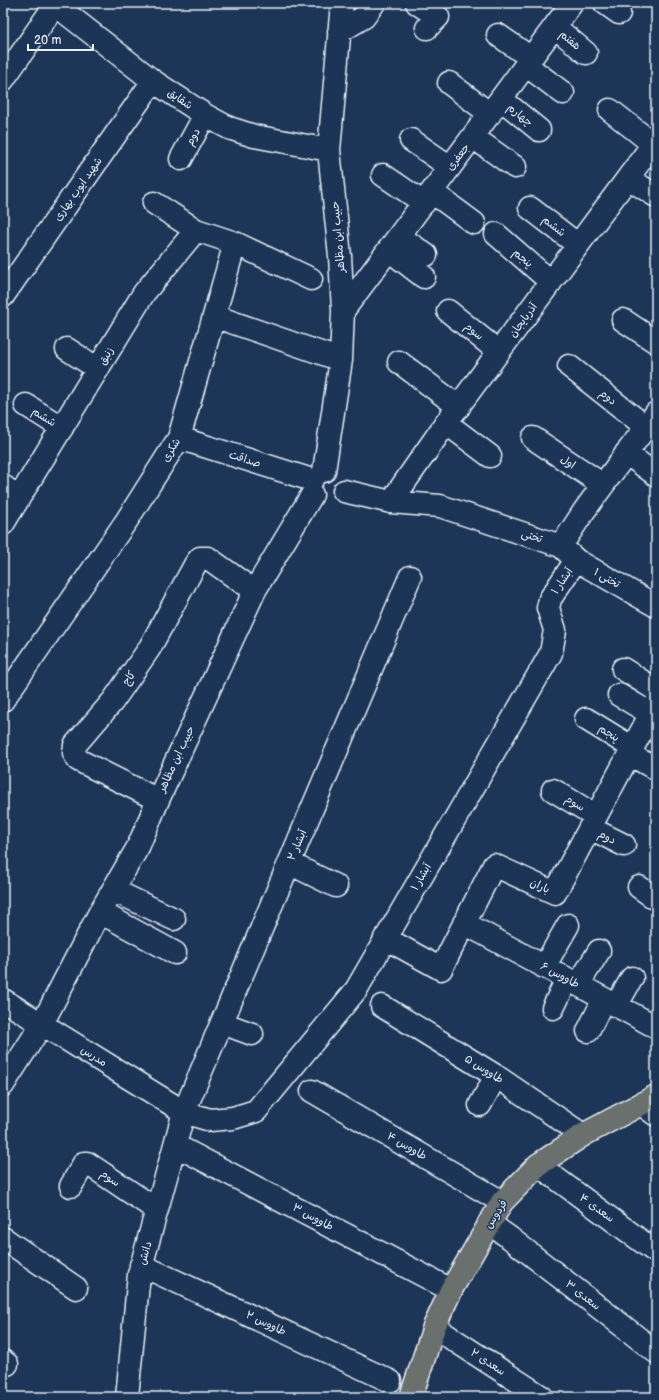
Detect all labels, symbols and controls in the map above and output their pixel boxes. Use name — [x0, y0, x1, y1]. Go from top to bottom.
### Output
scale bar — [28, 26, 93, 52]
street label: هفتم — [555, 28, 583, 54]
text: 20 m — [34, 33, 61, 48]
street label: شقایق — [165, 86, 195, 112]
street label: چهارم — [503, 101, 535, 131]
street label: دوم — [183, 126, 205, 149]
street label: جعفری — [444, 141, 472, 173]
street label: شهید ایوب بهاری — [51, 154, 106, 224]
street label: حبیب ابن مظاهر — [328, 201, 349, 274]
street label: ششم — [539, 213, 568, 241]
street label: پنجم — [509, 246, 536, 272]
street label: آذربایجان — [506, 299, 541, 340]
street label: سوم — [461, 319, 486, 344]
street label: زنبق — [96, 345, 117, 368]
street label: دوم — [596, 386, 619, 409]
street label: ششم — [28, 405, 58, 431]
street label: شکری — [159, 436, 183, 464]
street label: صداقت — [227, 448, 263, 470]
street label: اول — [558, 452, 578, 472]
street label: تختی — [520, 527, 545, 547]
street label: آبشار ۱ — [548, 564, 577, 597]
street label: تختی ۱ — [591, 565, 623, 592]
street label: کاج — [120, 668, 139, 688]
street label: پنجم — [595, 722, 622, 746]
street label: حبیب ابن مظاهر — [154, 724, 198, 796]
street label: سوم — [562, 792, 587, 816]
street label: آبشار ۲ — [285, 826, 311, 863]
street label: دوم — [595, 827, 618, 849]
street label: آبشار ۱ — [408, 860, 435, 893]
street label: باران — [528, 876, 552, 897]
street label: طاووس ۶ — [538, 959, 582, 991]
street label: مدرس — [78, 1043, 110, 1069]
street label: طاووس ۵ — [462, 1052, 506, 1086]
street label: طاووس ۴ — [385, 1129, 429, 1163]
street label: سوم — [97, 1167, 122, 1191]
street label: سعدی ۴ — [577, 1191, 617, 1225]
street label: فردوس — [482, 1197, 510, 1231]
street label: طاووس ۳ — [290, 1201, 336, 1233]
street label: دانش — [135, 1240, 155, 1266]
street label: سعدی ۳ — [563, 1277, 603, 1313]
street label: طاووس ۲ — [244, 1308, 288, 1338]
street label: سعدی ۲ — [468, 1346, 508, 1378]

